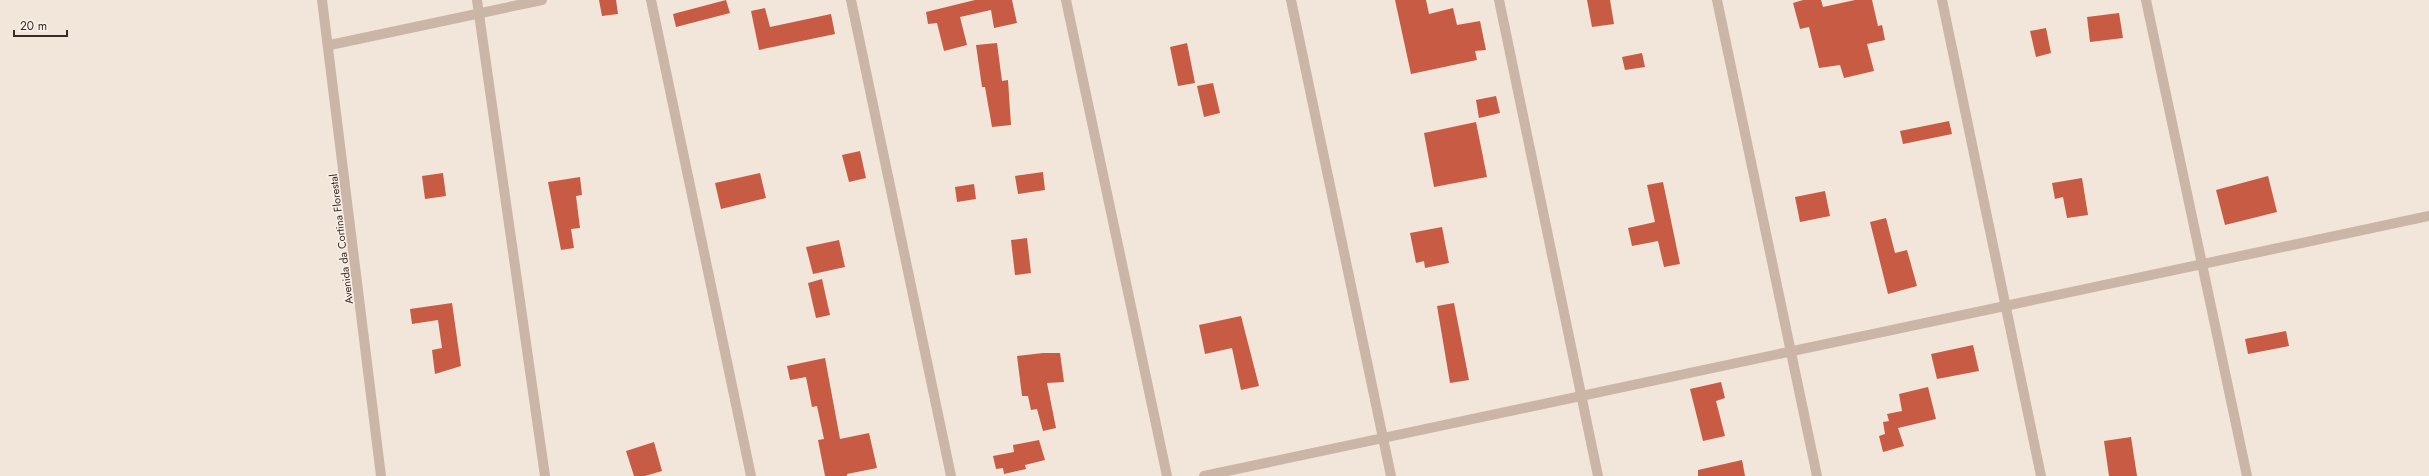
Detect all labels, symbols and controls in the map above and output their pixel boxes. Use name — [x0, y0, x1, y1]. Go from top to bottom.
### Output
scale bar — [14, 12, 67, 38]
text: 20 m — [20, 17, 47, 35]
street label: Avenida da Cortina Florestal — [325, 173, 357, 305]

